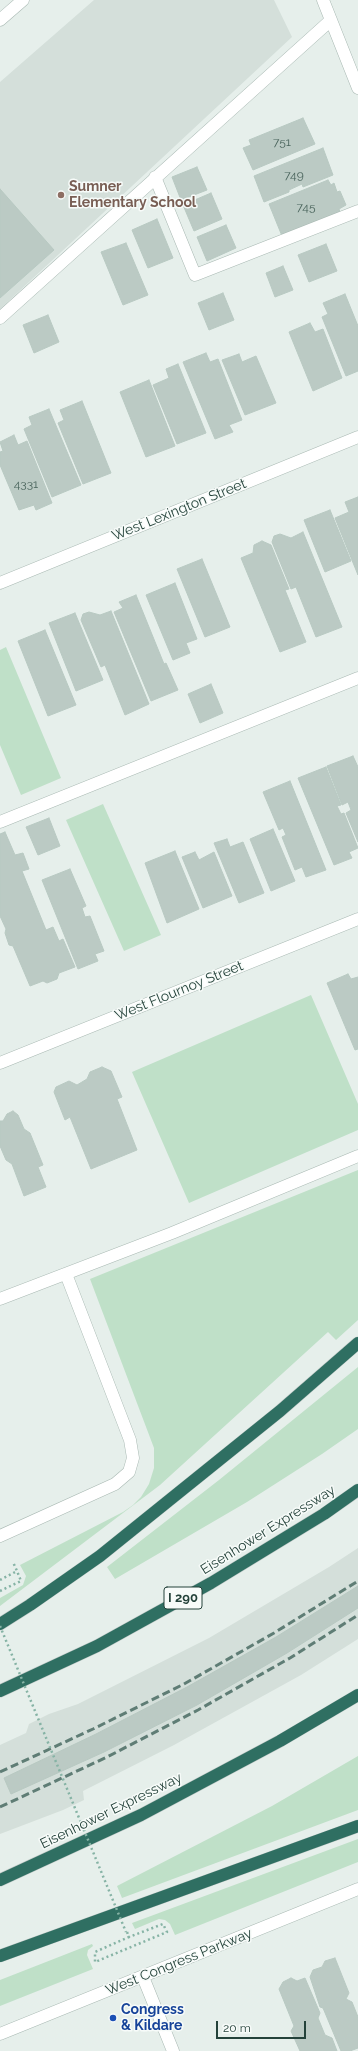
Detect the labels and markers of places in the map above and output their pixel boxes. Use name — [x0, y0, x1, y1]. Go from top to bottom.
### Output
place label: Sumner Elementary School — [69, 179, 196, 212]
marker: Sumner Elementary School — [56, 190, 66, 200]
place label: Congress & Kildare — [121, 2002, 184, 2034]
marker: Congress & Kildare — [108, 2013, 118, 2023]

